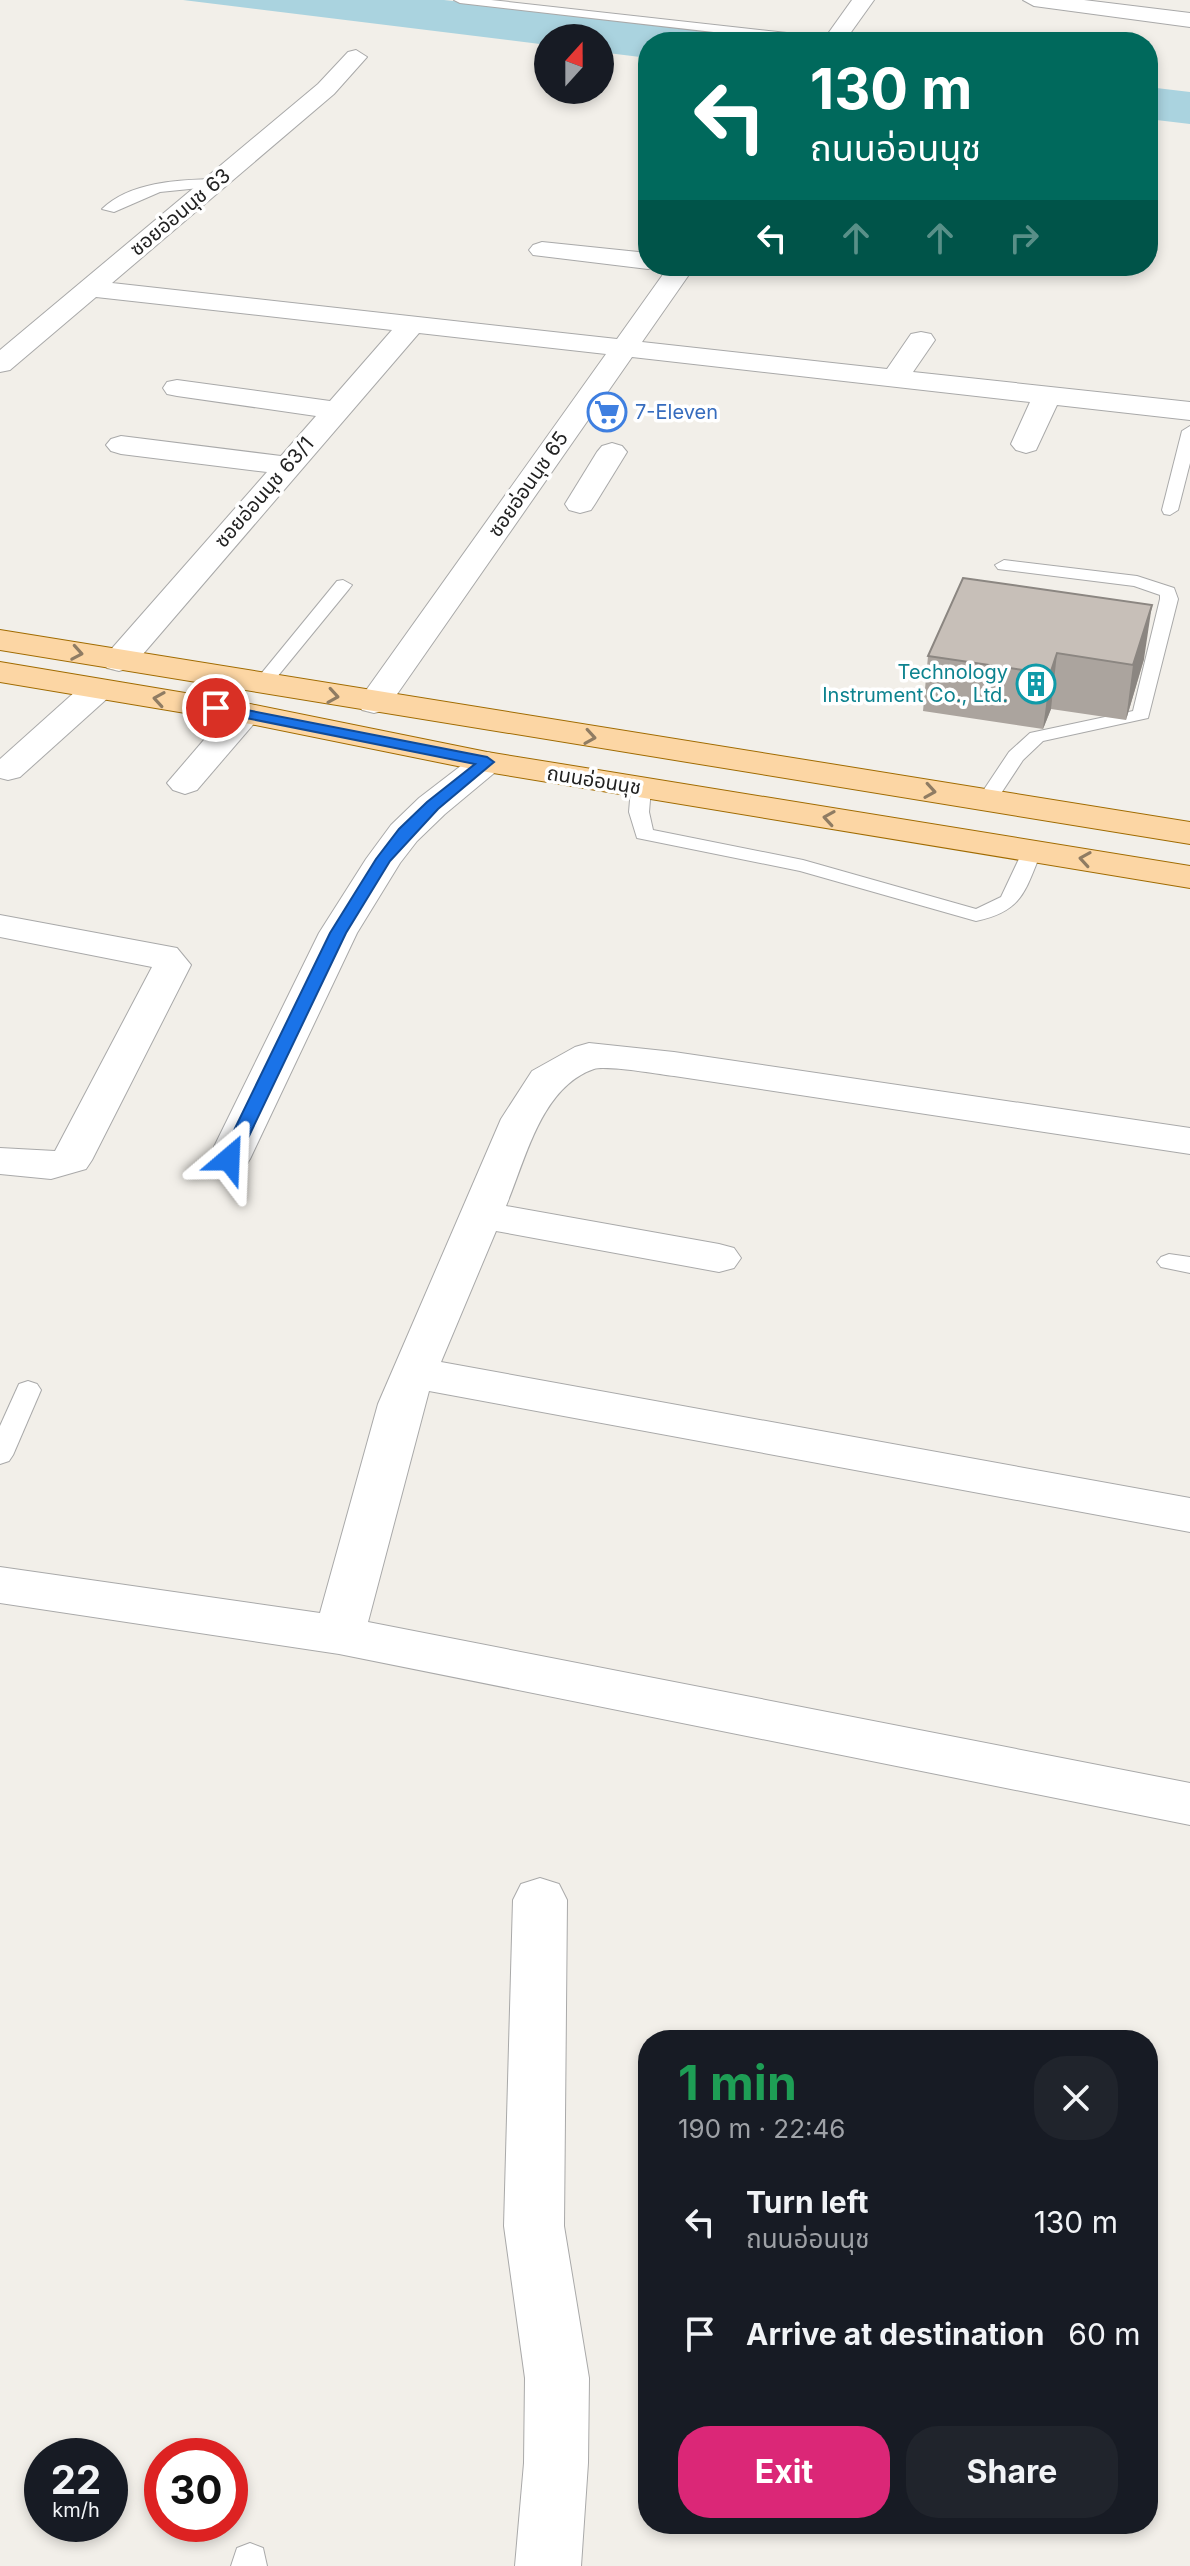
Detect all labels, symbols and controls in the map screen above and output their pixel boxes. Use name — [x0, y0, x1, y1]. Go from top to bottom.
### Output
north arrow — [534, 24, 614, 104]
map controls — [534, 24, 614, 104]
text: 130 m — [810, 55, 972, 123]
icon: left — [678, 64, 782, 168]
text: ถนนอ่อนนุช — [810, 126, 981, 170]
street label: ซอยอ่อนนุช 63 — [125, 163, 235, 261]
icon: left — [750, 216, 794, 260]
icon: ahead — [834, 216, 878, 260]
icon: ahead — [918, 216, 962, 260]
icon: right — [1002, 216, 1046, 260]
supermarket icon: 7-Eleven — [586, 391, 628, 433]
place label: 7-Eleven — [635, 400, 718, 424]
street label: ซอยอ่อนนุช 65 — [483, 427, 573, 541]
street label: ซอยอ่อนนุช 63/1 — [209, 432, 319, 552]
one-way arrow — [70, 644, 84, 661]
place label: Technology Instrument Co., Ltd. — [822, 660, 1008, 707]
building icon: Technology Instrument Co., Ltd. — [1015, 663, 1057, 705]
pin — [182, 674, 250, 742]
icon: arrive — [194, 686, 238, 730]
one-way arrow — [327, 687, 340, 704]
one-way arrow — [153, 691, 166, 708]
one-way arrow — [583, 728, 597, 745]
street label: ถนนอ่อนนุช — [545, 761, 643, 799]
one-way arrow — [923, 782, 937, 799]
one-way arrow — [822, 810, 836, 827]
one-way arrow — [1079, 851, 1092, 868]
position arrow — [187, 1117, 271, 1201]
text: 1 min — [678, 2053, 797, 2112]
button: close — [1034, 2056, 1118, 2140]
text: 190 m · 22:46 — [678, 2113, 845, 2144]
text: Turn left — [746, 2184, 868, 2220]
icon: left — [678, 2200, 722, 2244]
text: 130 m — [1034, 2204, 1118, 2240]
text: ถนนอ่อนนุช — [746, 2223, 870, 2254]
icon: arrive — [678, 2312, 722, 2356]
text: Arrive at destination — [746, 2316, 1044, 2352]
text: 60 m — [1068, 2316, 1141, 2352]
button: Exit — [678, 2426, 890, 2518]
button: Share — [906, 2426, 1118, 2518]
speed limit sign: 30 — [144, 2438, 248, 2542]
text: 22 — [51, 2455, 101, 2504]
text: km/h — [52, 2498, 100, 2522]

